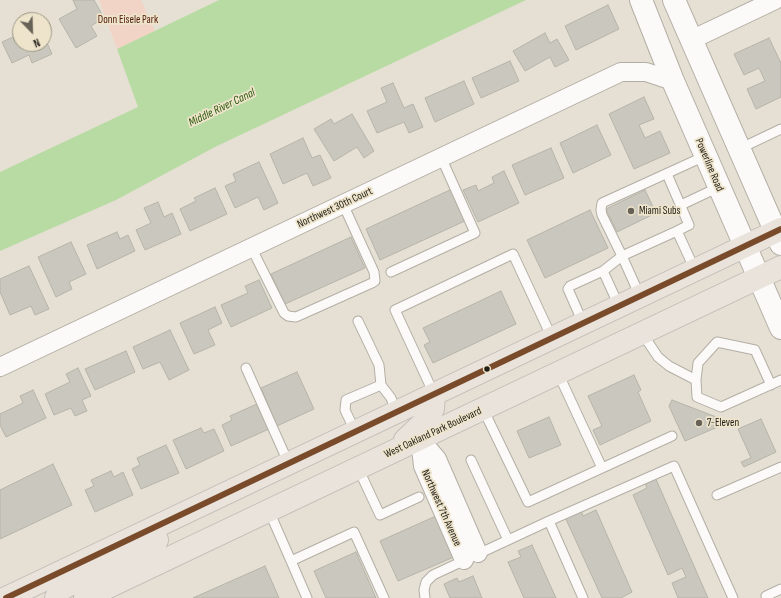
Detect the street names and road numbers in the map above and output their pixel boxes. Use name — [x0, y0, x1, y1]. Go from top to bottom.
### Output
street label: Powerline Road — [692, 136, 726, 194]
street label: Northwest 30th Court — [295, 185, 375, 231]
street label: West Oakland Park Boulevard — [382, 405, 484, 461]
street label: Northwest 7th Avenue — [418, 468, 464, 548]

